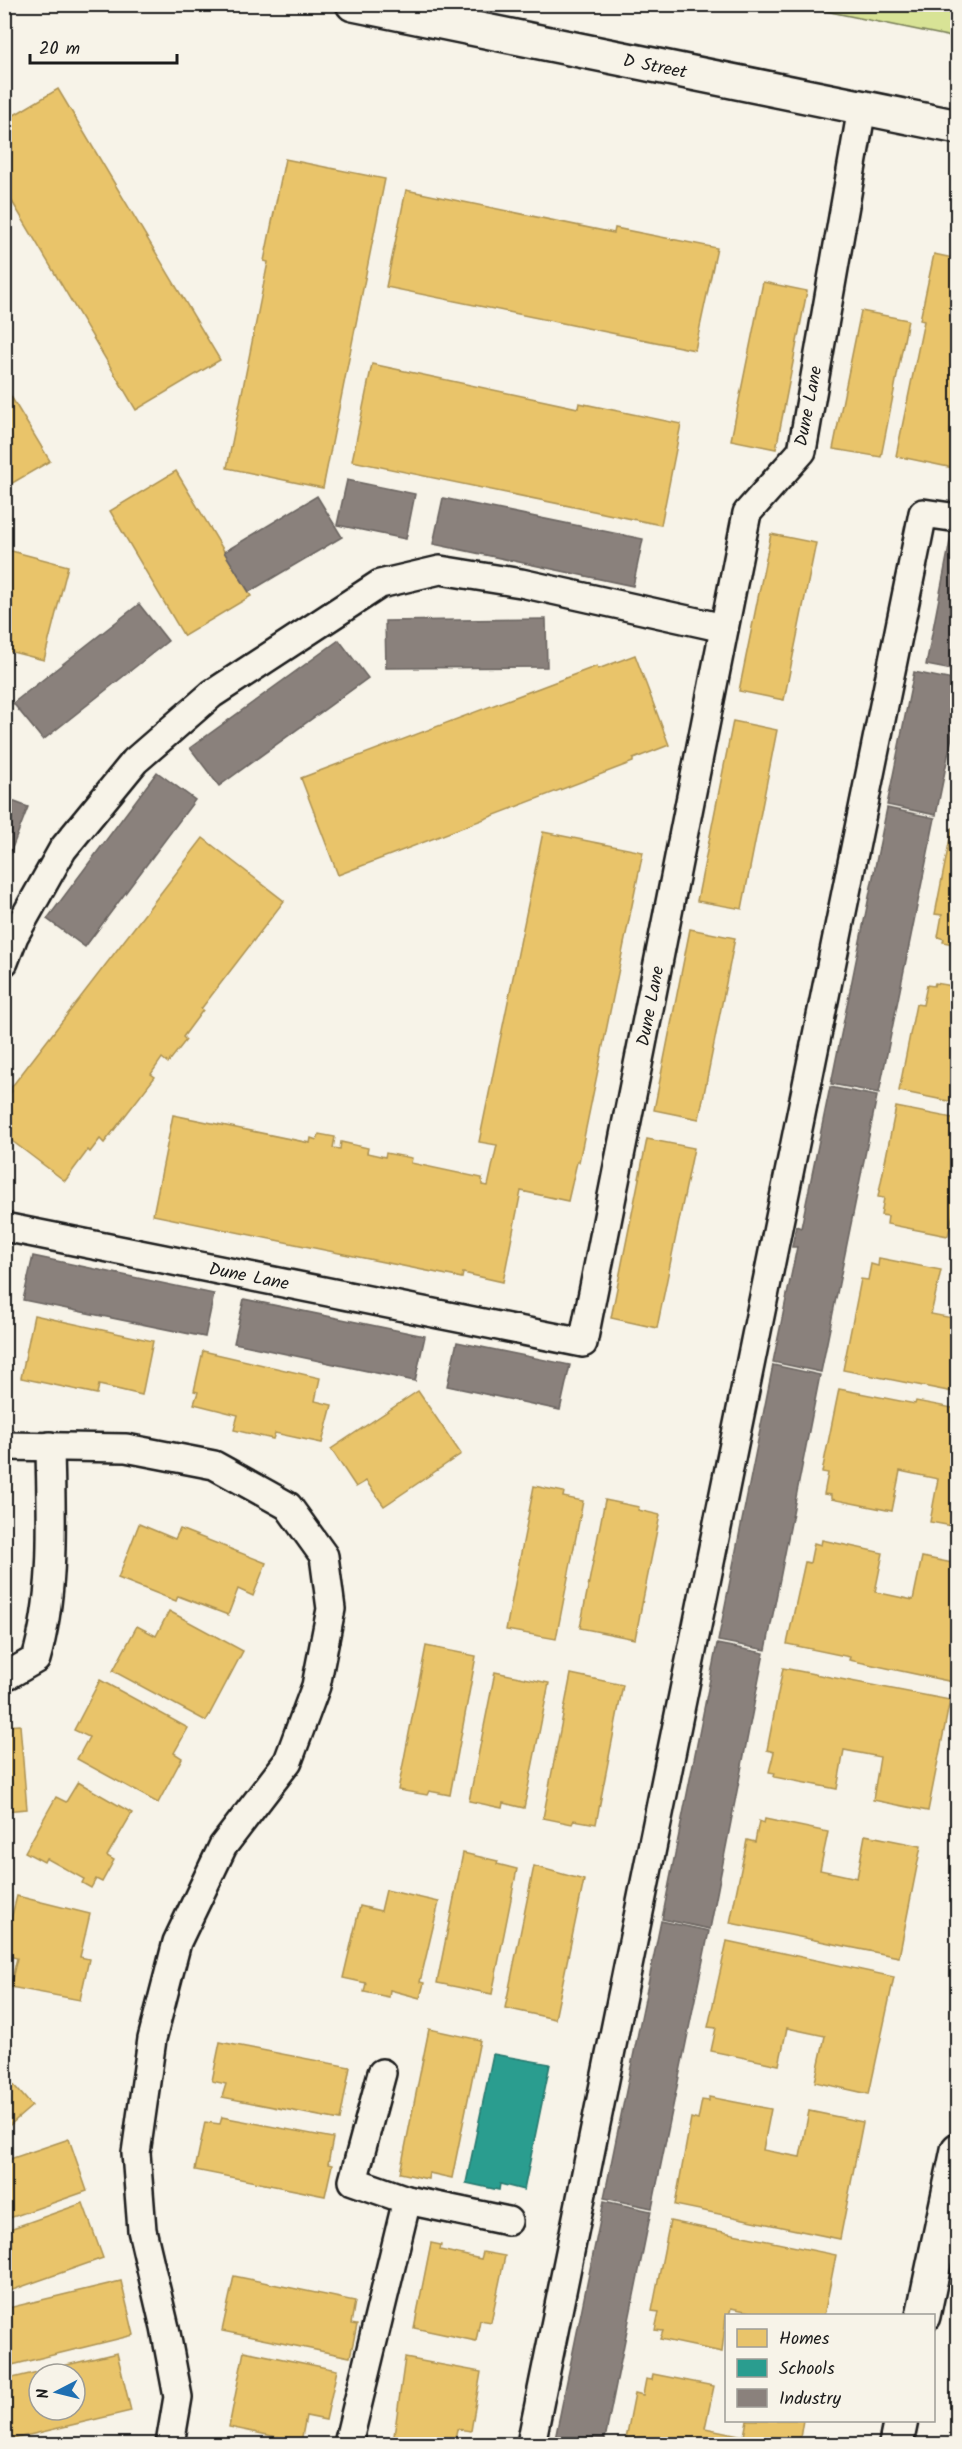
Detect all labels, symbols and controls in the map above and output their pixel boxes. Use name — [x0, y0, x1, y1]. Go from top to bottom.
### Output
scale bar — [30, 27, 177, 65]
text: 20 m — [39, 35, 80, 64]
street label: D Street — [620, 47, 690, 88]
street label: Dune Lane — [787, 364, 831, 449]
street label: Dune Lane — [629, 964, 673, 1049]
street label: Dune Lane — [206, 1255, 291, 1299]
legend — [725, 2314, 935, 2422]
text: Homes — [779, 2325, 830, 2354]
text: Schools — [779, 2355, 835, 2384]
north arrow — [27, 2362, 87, 2422]
text: Industry — [779, 2385, 841, 2414]
text: N — [31, 2387, 57, 2400]

